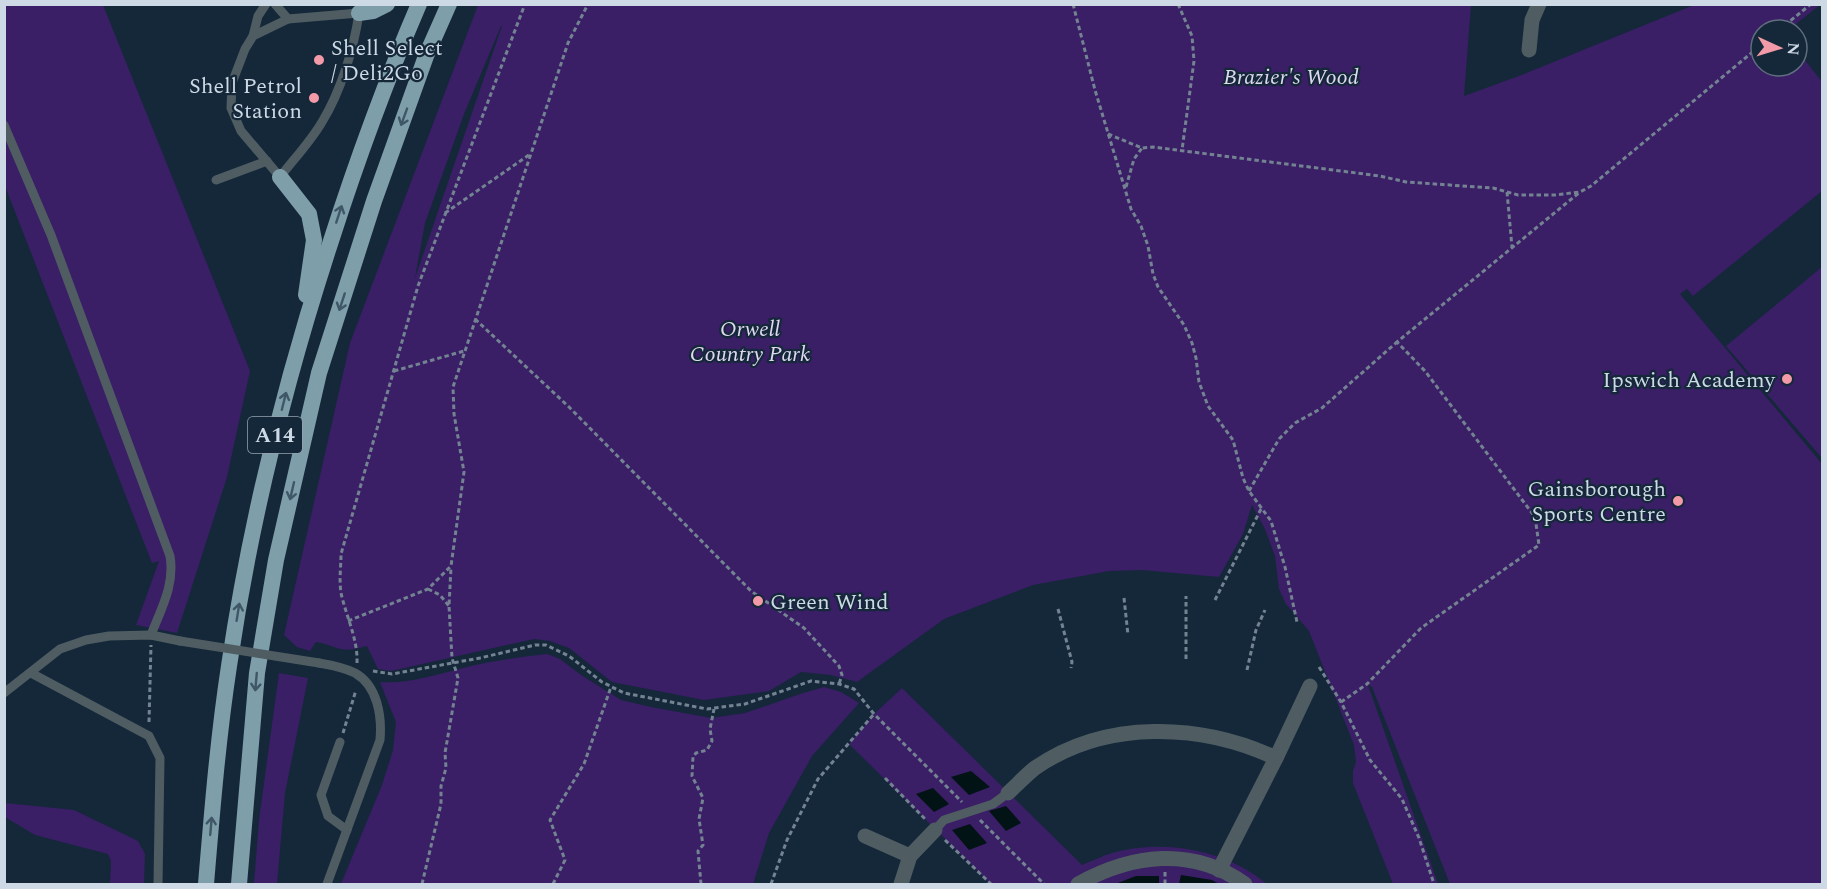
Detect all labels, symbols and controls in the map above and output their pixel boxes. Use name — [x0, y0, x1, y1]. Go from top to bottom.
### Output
north arrow — [1749, 18, 1809, 78]
place label: Shell Select / Deli2Go — [331, 32, 443, 90]
text: N — [1781, 42, 1805, 56]
marker: Shell Select / Deli2Go — [312, 53, 326, 67]
park label: Brazier's Wood — [1223, 61, 1359, 94]
place label: Shell Petrol Station — [189, 70, 302, 128]
marker: Shell Petrol Station — [307, 91, 321, 105]
one-way arrow — [397, 107, 408, 126]
one-way arrow — [335, 205, 346, 224]
one-way arrow — [336, 292, 347, 311]
park label: Orwell Country Park — [690, 313, 810, 371]
place label: Ipswich Academy — [1603, 364, 1776, 397]
marker: Ipswich Academy — [1780, 372, 1794, 386]
one-way arrow — [278, 392, 290, 411]
road number: A14 — [248, 417, 302, 453]
place label: Gainsborough Sports Centre — [1528, 473, 1666, 531]
one-way arrow — [286, 480, 297, 500]
marker: Gainsborough Sports Centre — [1671, 494, 1685, 508]
place label: Green Wind — [770, 586, 889, 619]
marker: Green Wind — [751, 594, 765, 608]
one-way arrow — [232, 603, 243, 622]
one-way arrow — [250, 672, 261, 692]
one-way arrow — [206, 817, 217, 837]

